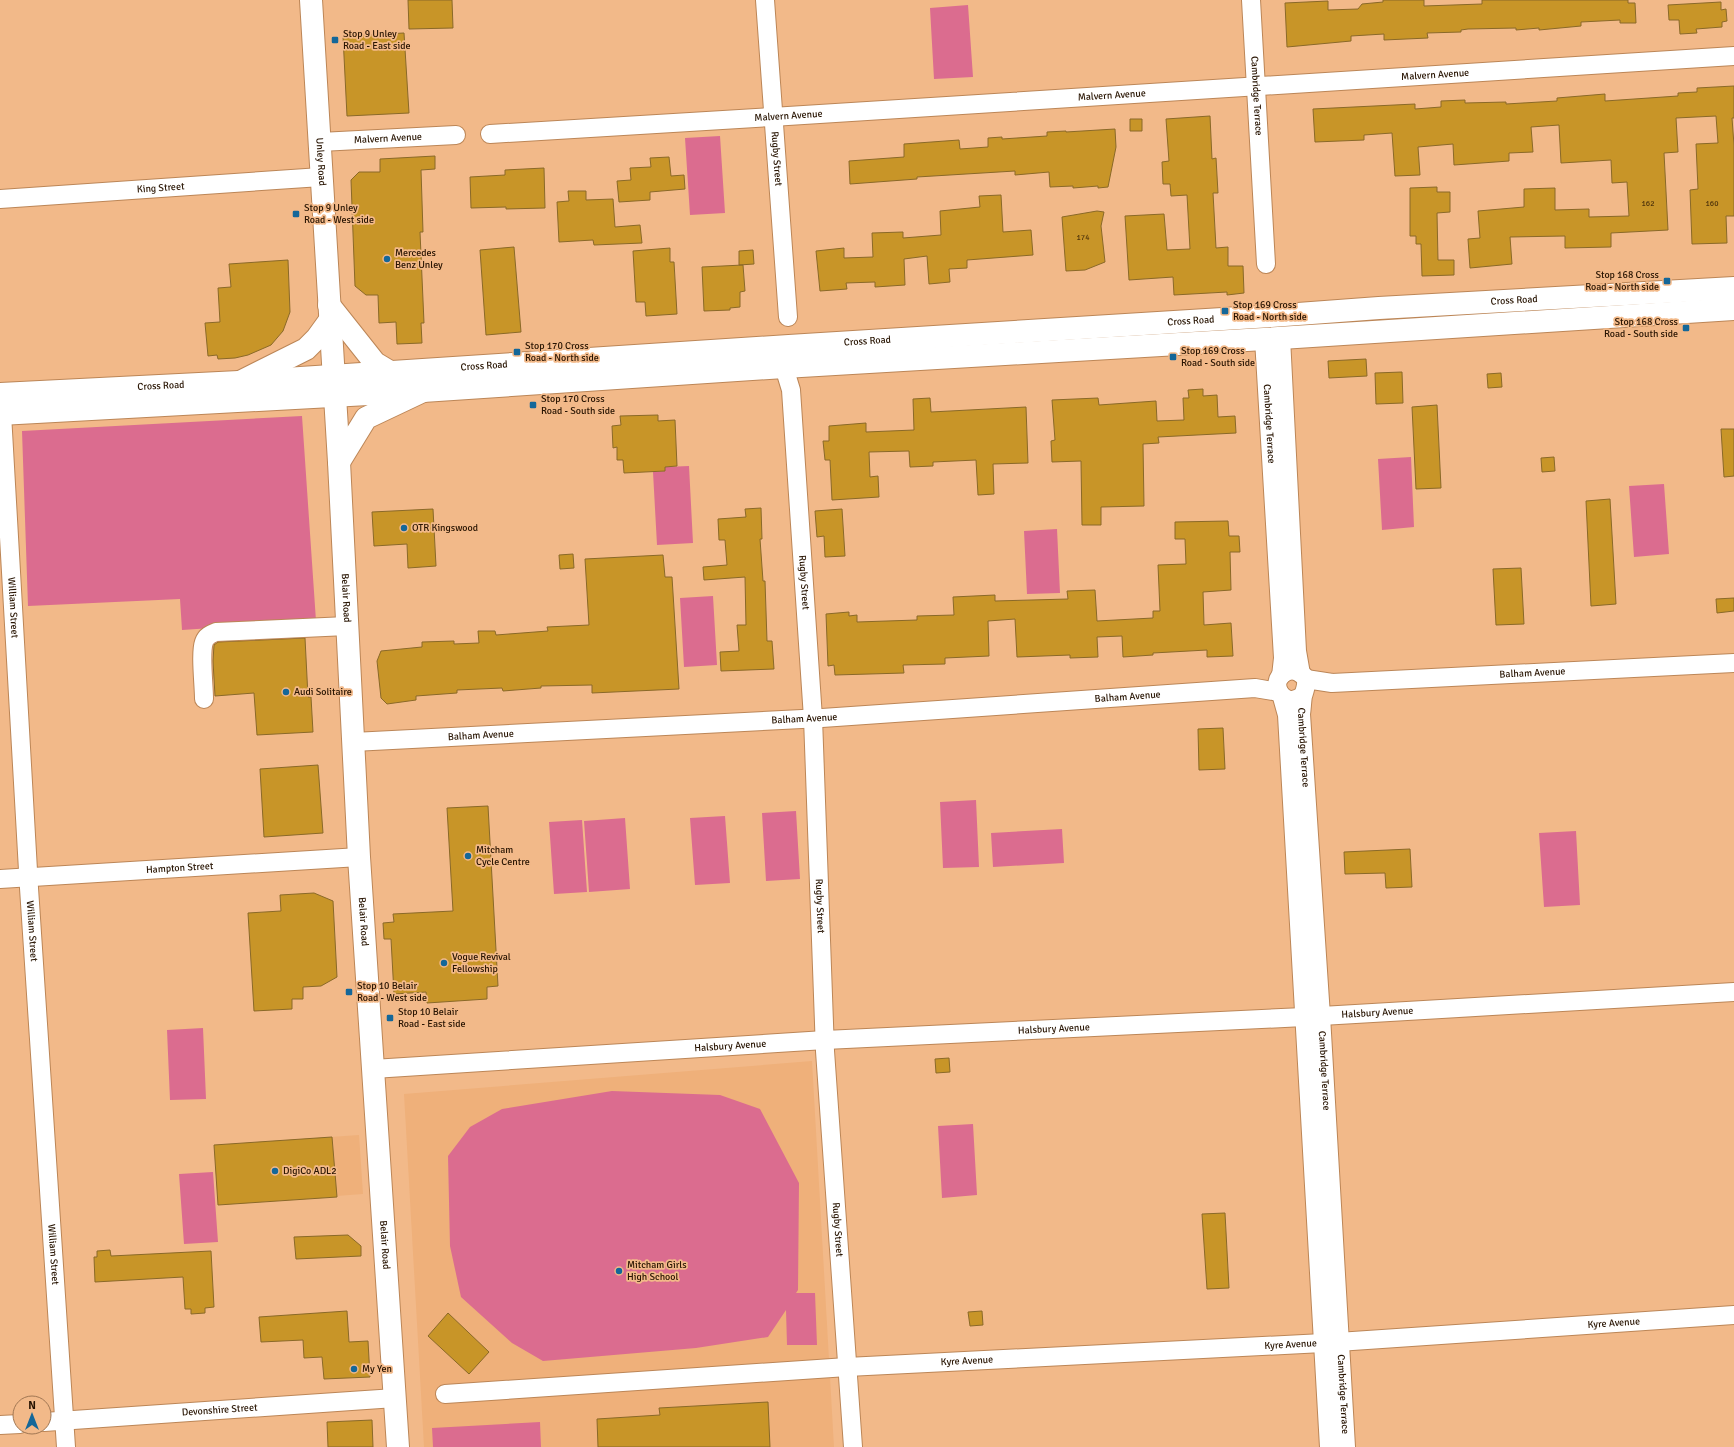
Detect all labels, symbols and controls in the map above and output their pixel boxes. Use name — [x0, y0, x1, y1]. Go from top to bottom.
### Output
place label: Stop 9 Unley Road - East side — [343, 28, 410, 52]
marker: Stop 9 Unley Road - East side — [330, 35, 340, 45]
street label: Cambridge Terrace — [1248, 56, 1265, 136]
street label: Malvern Avenue — [1401, 67, 1470, 83]
street label: Malvern Avenue — [1077, 87, 1146, 104]
street label: Malvern Avenue — [754, 108, 823, 124]
street label: Malvern Avenue — [354, 131, 422, 146]
street label: Rugby Street — [769, 131, 785, 187]
street label: Unley Road — [313, 137, 328, 186]
street label: King Street — [136, 180, 185, 196]
house number: 162 — [1642, 198, 1654, 208]
house number: 160 — [1706, 198, 1718, 208]
place label: Stop 9 Unley Road - West side — [304, 202, 374, 226]
marker: Stop 9 Unley Road - West side — [291, 209, 301, 219]
house number: 174 — [1077, 232, 1090, 242]
place label: Mercedes Benz Unley — [395, 247, 443, 271]
marker: Mercedes Benz Unley — [382, 254, 392, 264]
place label: Stop 168 Cross Road - North side — [1585, 269, 1660, 293]
marker: Stop 168 Cross Road - North side — [1662, 276, 1672, 286]
street label: Cross Road — [1490, 293, 1538, 308]
place label: Stop 169 Cross Road - North side — [1233, 299, 1307, 323]
marker: Stop 169 Cross Road - North side — [1220, 306, 1230, 316]
street label: Cross Road — [1167, 314, 1215, 328]
place label: Stop 168 Cross Road - South side — [1604, 316, 1679, 340]
marker: Stop 168 Cross Road - South side — [1681, 323, 1691, 333]
street label: Cross Road — [843, 334, 891, 349]
place label: Stop 170 Cross Road - North side — [525, 340, 599, 364]
place label: Stop 169 Cross Road - South side — [1181, 345, 1255, 369]
marker: Stop 170 Cross Road - North side — [512, 347, 522, 357]
marker: Stop 169 Cross Road - South side — [1168, 352, 1178, 362]
street label: Cross Road — [460, 358, 508, 373]
street label: Cross Road — [137, 379, 185, 393]
street label: Cambridge Terrace — [1261, 384, 1277, 464]
place label: Stop 170 Cross Road - South side — [541, 393, 615, 417]
marker: Stop 170 Cross Road - South side — [528, 400, 538, 410]
place label: OTR Kingswood — [412, 522, 478, 534]
marker: OTR Kingswood — [399, 523, 409, 533]
street label: Rugby Street — [796, 555, 812, 611]
street label: Belair Road — [339, 573, 353, 623]
street label: William Street — [5, 577, 21, 639]
street label: Balham Avenue — [1499, 665, 1566, 681]
place label: Audi Solitaire — [294, 686, 352, 698]
marker: Audi Solitaire — [281, 687, 291, 697]
street label: Balham Avenue — [1094, 689, 1161, 705]
street label: Cambridge Terrace — [1295, 707, 1312, 788]
street label: Balham Avenue — [771, 711, 838, 727]
street label: Balham Avenue — [447, 728, 514, 743]
place label: Mitcham Cycle Centre — [476, 844, 530, 868]
marker: Mitcham Cycle Centre — [463, 851, 473, 861]
street label: Hampton Street — [146, 860, 214, 876]
street label: Rugby Street — [813, 878, 827, 934]
street label: Belair Road — [356, 897, 371, 946]
street label: William Street — [24, 900, 40, 962]
place label: Vogue Revival Fellowship — [452, 951, 511, 975]
marker: Vogue Revival Fellowship — [439, 958, 449, 968]
place label: Stop 10 Belair Road - West side — [357, 980, 427, 1004]
marker: Stop 10 Belair Road - West side — [344, 987, 354, 997]
street label: Halsbury Avenue — [1341, 1005, 1414, 1021]
place label: Stop 10 Belair Road - East side — [398, 1006, 465, 1030]
marker: Stop 10 Belair Road - East side — [385, 1013, 395, 1023]
street label: Halsbury Avenue — [1018, 1021, 1090, 1037]
street label: Cambridge Terrace — [1316, 1031, 1332, 1111]
street label: Halsbury Avenue — [694, 1038, 767, 1054]
place label: DigiCo ADL2 — [283, 1165, 337, 1177]
marker: DigiCo ADL2 — [270, 1166, 280, 1176]
street label: Rugby Street — [830, 1202, 846, 1258]
street label: Belair Road — [377, 1220, 392, 1270]
street label: William Street — [45, 1224, 61, 1286]
place label: Mitcham Girls High School — [627, 1259, 687, 1283]
marker: Mitcham Girls High School — [614, 1266, 624, 1276]
street label: Kyre Avenue — [1587, 1315, 1640, 1331]
street label: Kyre Avenue — [1264, 1337, 1317, 1352]
street label: Kyre Avenue — [940, 1354, 993, 1368]
street label: Cambridge Terrace — [1335, 1354, 1351, 1434]
place label: My Yen — [362, 1363, 392, 1375]
marker: My Yen — [349, 1364, 359, 1374]
north arrow — [12, 1395, 52, 1435]
text: N — [28, 1399, 36, 1412]
street label: Devonshire Street — [181, 1401, 258, 1419]

